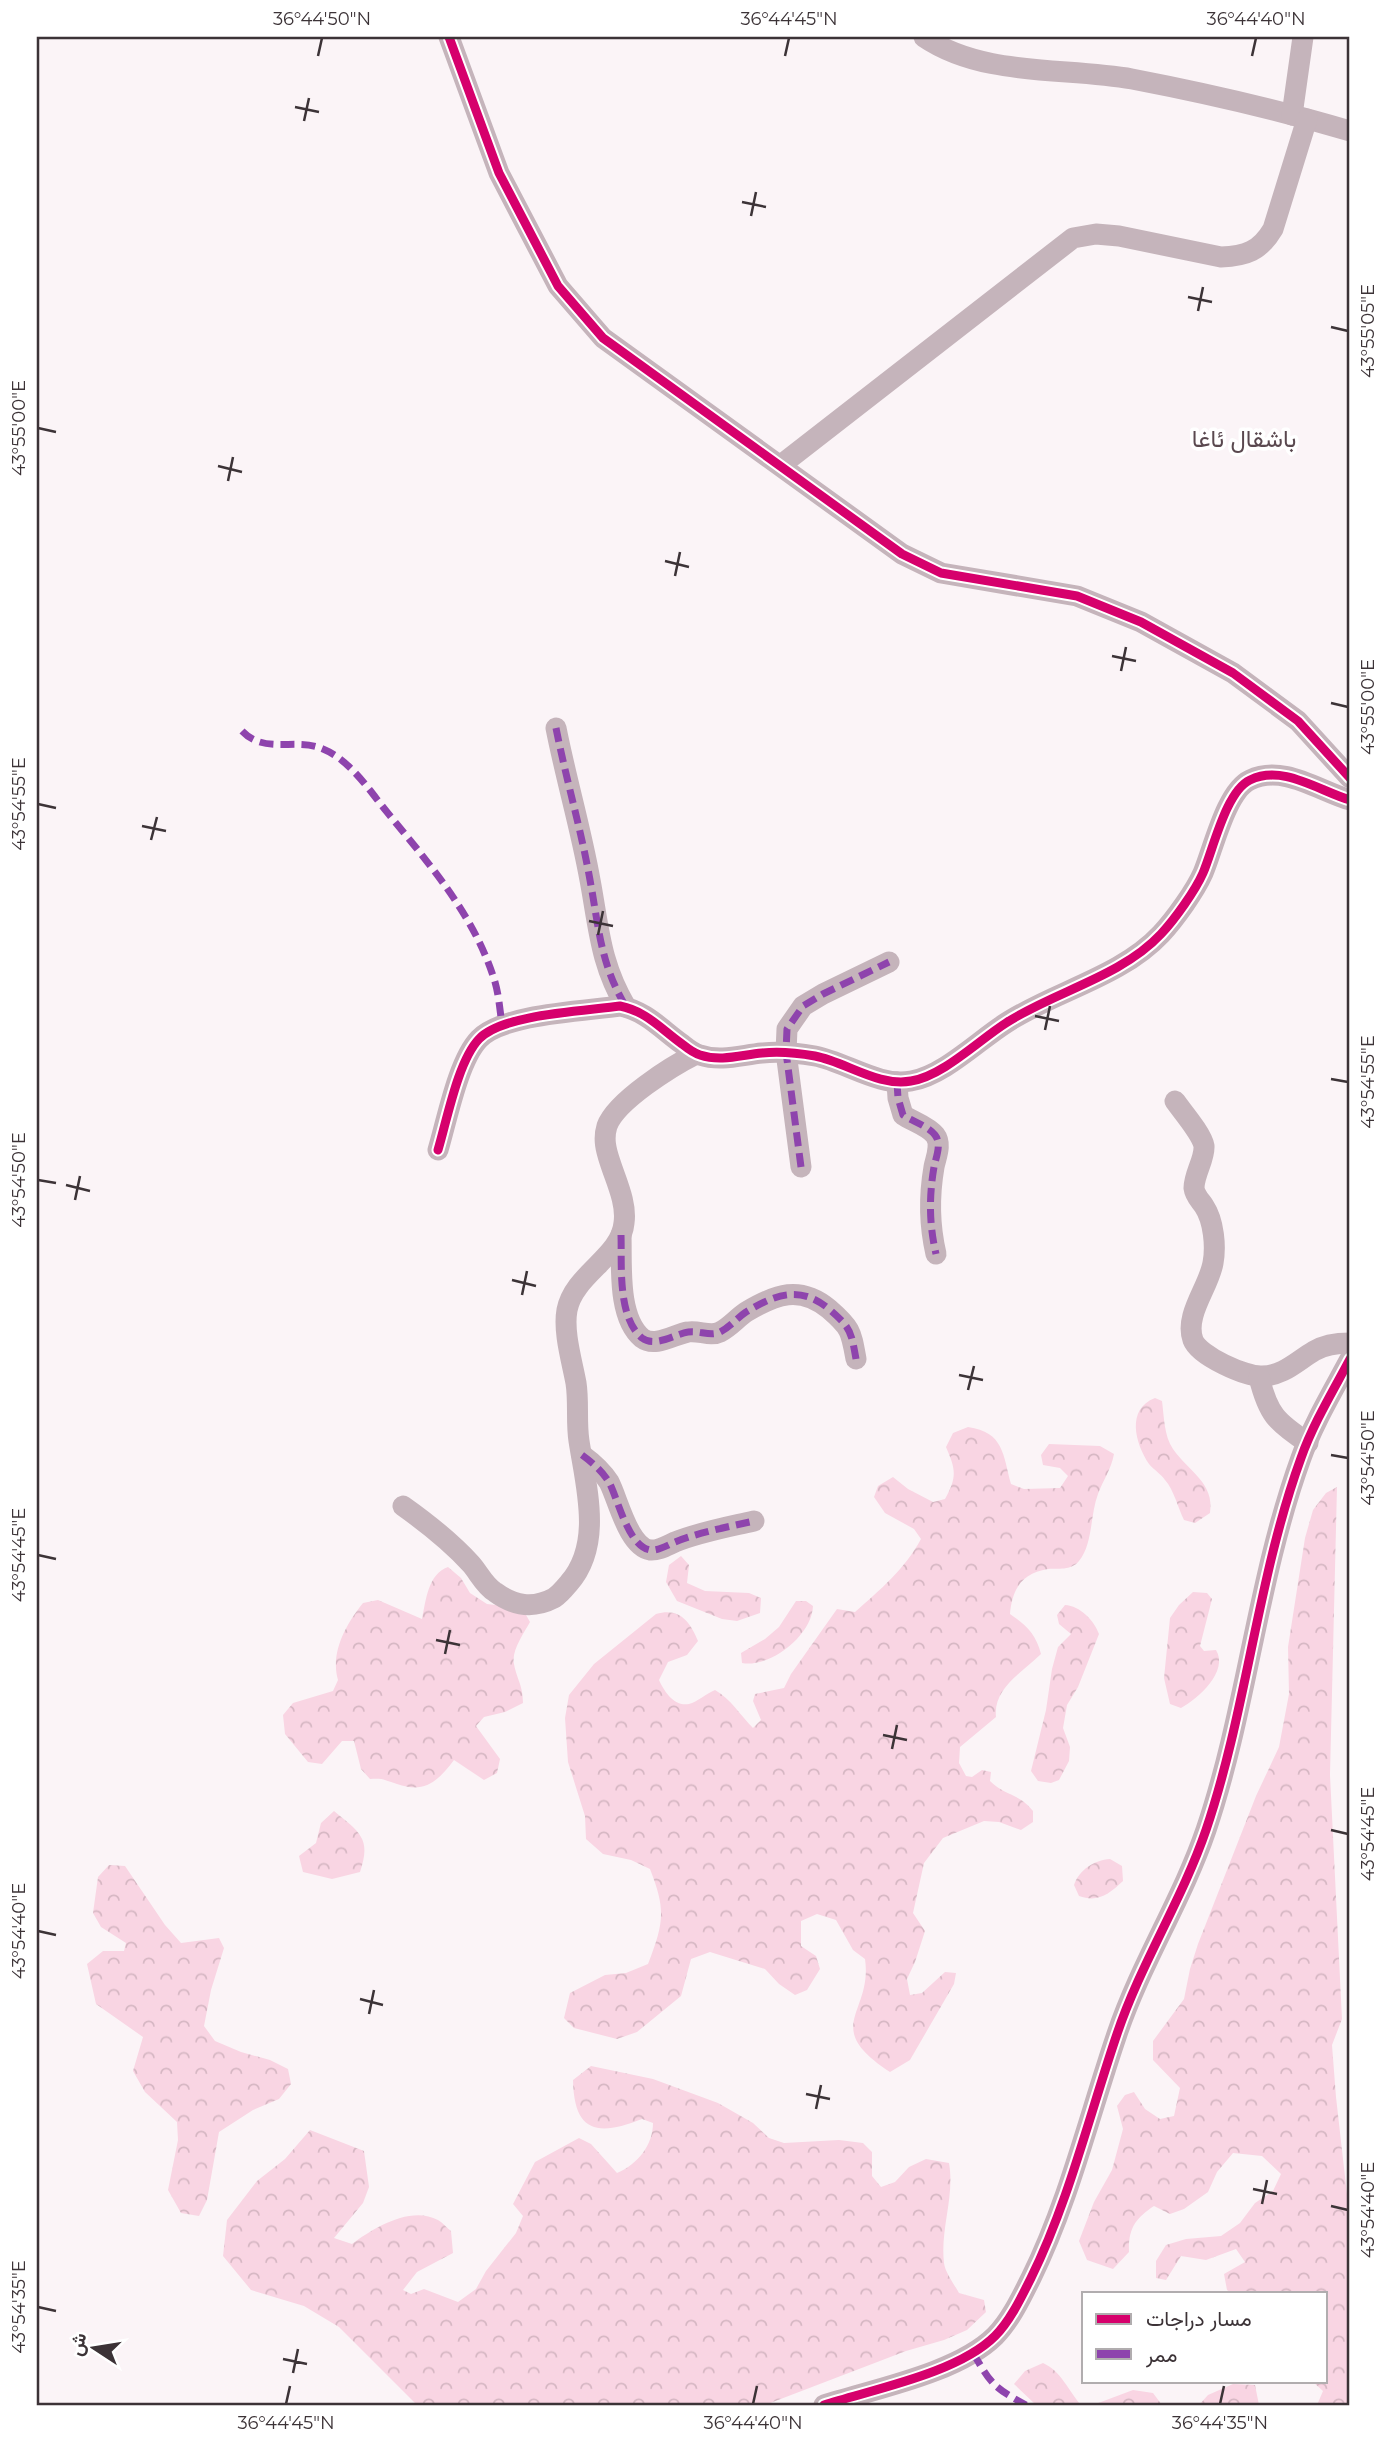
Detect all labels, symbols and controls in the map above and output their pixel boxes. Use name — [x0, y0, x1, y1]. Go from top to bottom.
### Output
text: 36°44'50"N — [273, 8, 371, 30]
text: 36°44'45"N — [740, 8, 838, 30]
text: 36°44'40"N — [1206, 8, 1306, 30]
text: 43°55'05"E — [1357, 284, 1379, 378]
text: 43°55'00"E — [8, 380, 30, 476]
district label: باشقال ئاغا — [1192, 424, 1296, 453]
text: 43°55'00"E — [1357, 659, 1379, 755]
text: 43°54'55"E — [8, 757, 30, 851]
text: 43°54'55"E — [1357, 1035, 1379, 1129]
text: 43°54'50"E — [8, 1132, 30, 1228]
text: 43°54'50"E — [1357, 1410, 1379, 1506]
text: 43°54'45"E — [8, 1508, 30, 1602]
text: 43°54'45"E — [1357, 1787, 1379, 1881]
text: 43°54'40"E — [8, 1883, 30, 1979]
text: 43°54'40"E — [1357, 2162, 1379, 2258]
text: 43°54'35"E — [8, 2260, 30, 2354]
legend — [1082, 2292, 1328, 2382]
text: مسار دراجات — [1146, 2306, 1252, 2332]
north arrow — [60, 2312, 130, 2382]
text: ش — [64, 2331, 92, 2358]
text: ممر — [1145, 2342, 1177, 2368]
text: 36°44'45"N — [237, 2412, 335, 2434]
text: 36°44'40"N — [703, 2412, 803, 2434]
text: 36°44'35"N — [1172, 2412, 1268, 2434]

